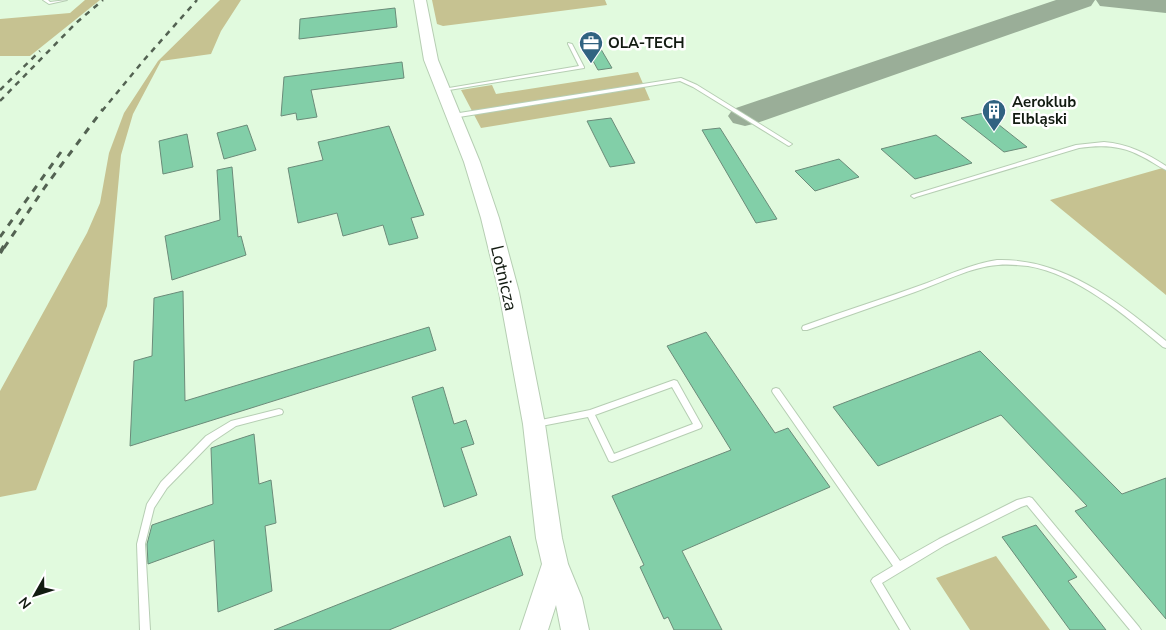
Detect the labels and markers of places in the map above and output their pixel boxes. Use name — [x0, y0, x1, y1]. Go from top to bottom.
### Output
office icon: OLA-TECH — [578, 30, 604, 64]
place label: OLA-TECH — [608, 33, 685, 53]
place label: Aeroklub Elbląski — [1012, 92, 1076, 129]
building icon: Aeroklub Elbląski — [981, 98, 1007, 132]

